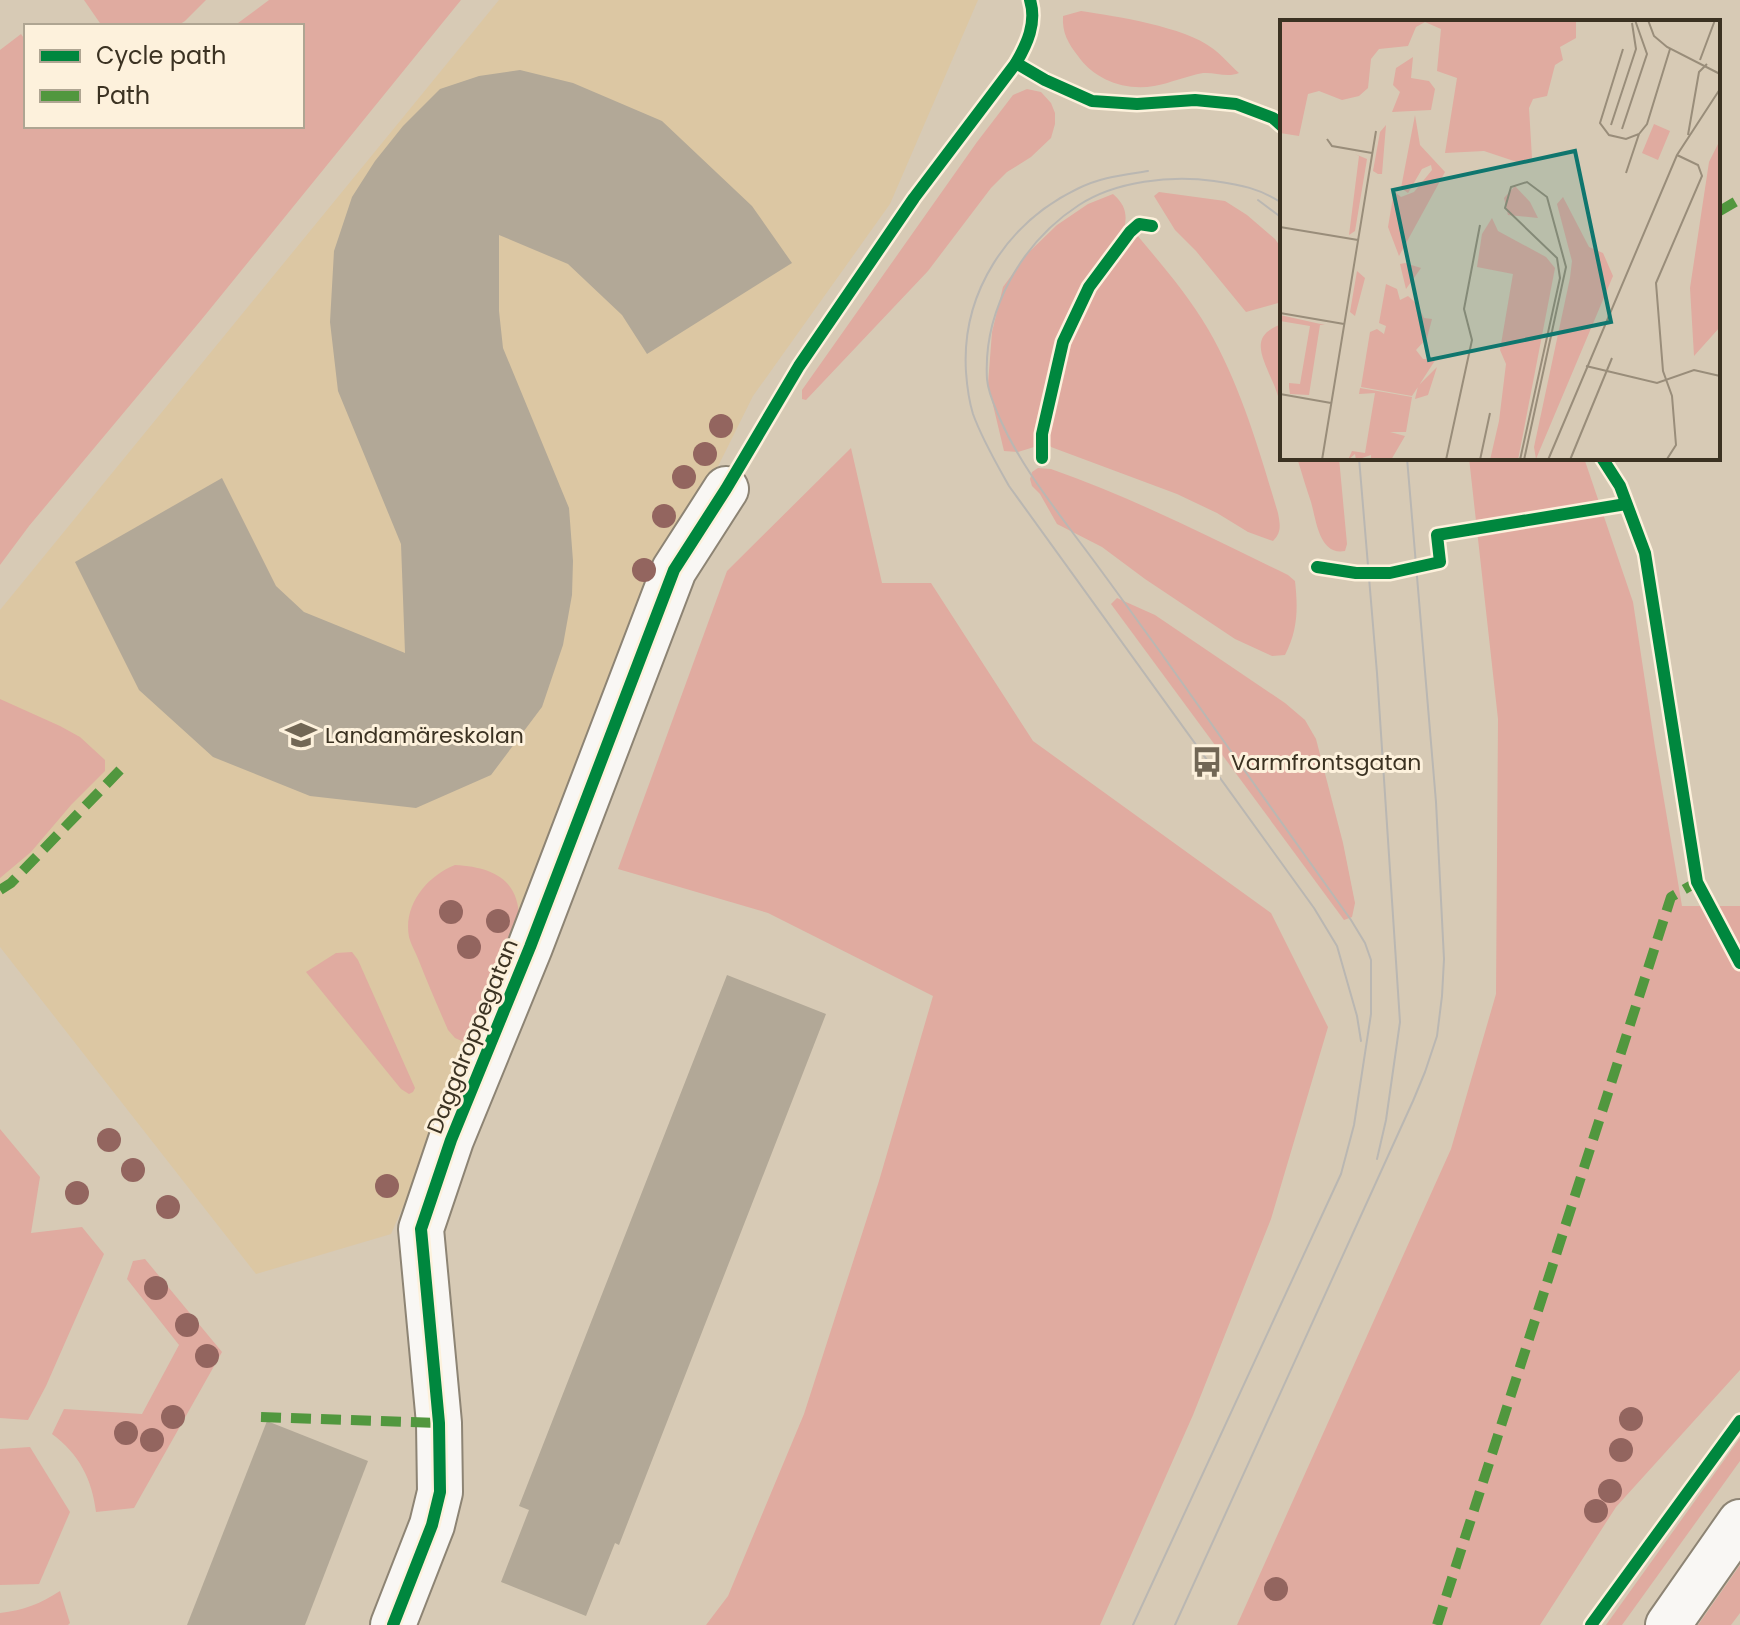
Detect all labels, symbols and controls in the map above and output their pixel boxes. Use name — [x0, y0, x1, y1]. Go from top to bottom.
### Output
inset map — [1280, 20, 1720, 460]
legend — [24, 24, 304, 128]
text: Cycle path — [96, 39, 226, 72]
text: Path — [96, 79, 150, 112]
school or university icon: Landamäreskolan — [284, 718, 318, 752]
place label: Landamäreskolan — [325, 720, 524, 751]
bus stop icon: Varmfrontsgatan — [1190, 745, 1224, 779]
place label: Varmfrontsgatan — [1231, 747, 1421, 778]
street label: Daggdroppegatan — [419, 934, 526, 1138]

